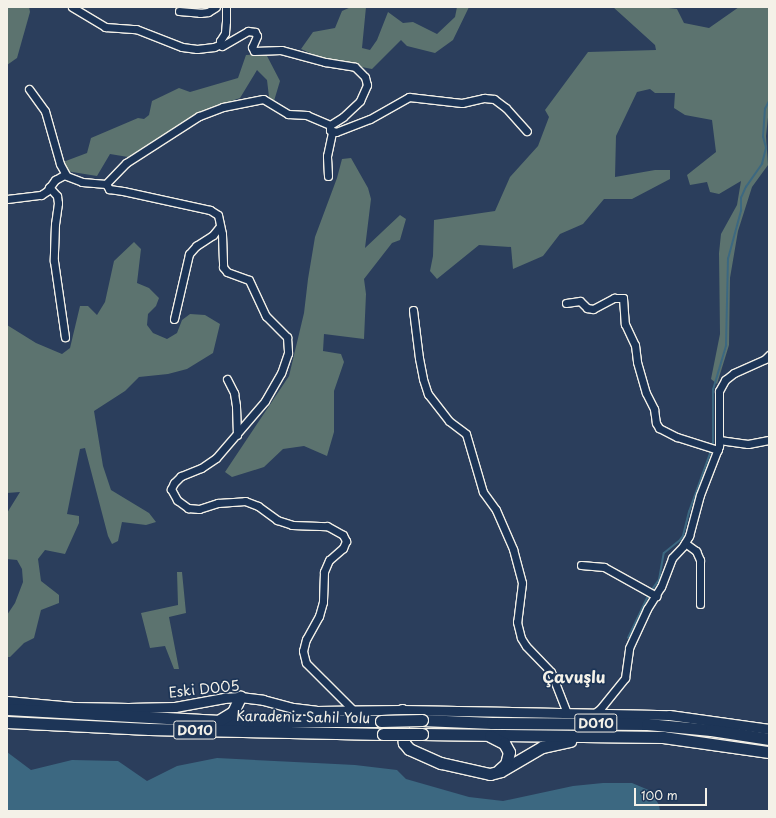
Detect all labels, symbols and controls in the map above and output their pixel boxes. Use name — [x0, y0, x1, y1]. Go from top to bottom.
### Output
district label: Çavuşlu — [542, 666, 606, 686]
street label: Eski D005 — [168, 677, 240, 701]
street label: Karadeniz Sahil Yolu — [236, 707, 370, 727]
road number: D010 — [574, 712, 618, 734]
road number: D010 — [173, 719, 217, 741]
scale bar — [636, 780, 709, 806]
text: 100 m — [641, 786, 678, 804]

